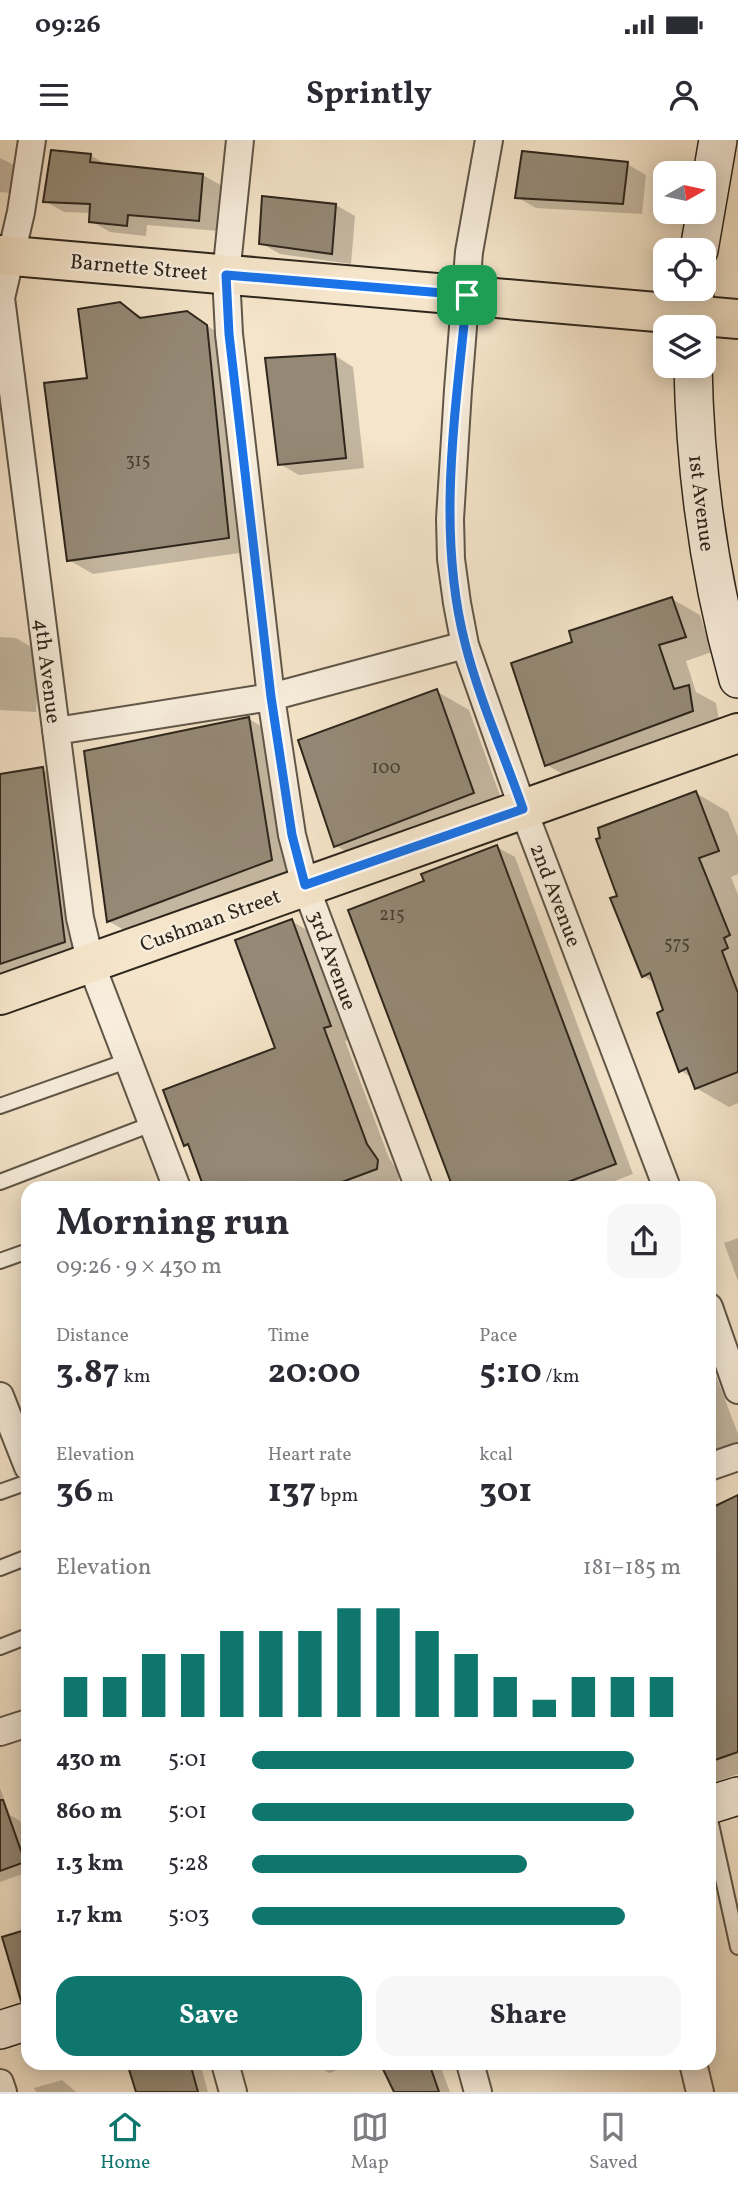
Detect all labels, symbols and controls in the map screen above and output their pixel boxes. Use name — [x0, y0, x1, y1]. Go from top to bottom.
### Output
text: 09:26 — [35, 7, 101, 43]
text: Sprintly — [306, 73, 432, 117]
icon: menu — [35, 76, 73, 114]
icon: person — [665, 76, 703, 114]
north arrow — [653, 161, 716, 224]
map controls — [653, 161, 716, 378]
button: locate — [653, 238, 716, 301]
street label: Barnette Street — [69, 248, 209, 289]
pin — [437, 265, 497, 325]
icon: arrive — [448, 276, 486, 314]
button: layers — [653, 315, 716, 378]
house number: 315 — [126, 449, 150, 474]
street label: 1st Avenue — [680, 453, 721, 553]
street label: 4th Avenue — [26, 617, 67, 725]
house number: 100 — [372, 756, 401, 781]
street label: 2nd Avenue — [522, 840, 588, 951]
street label: Cushman Street — [136, 882, 285, 960]
house number: 215 — [379, 903, 405, 928]
street label: 3rd Avenue — [300, 907, 363, 1015]
house number: 575 — [664, 932, 690, 957]
text: Morning run — [56, 1198, 290, 1251]
button: share — [607, 1204, 681, 1278]
text: 09:26 · 9 × 430 m — [56, 1251, 222, 1283]
text: Distance — [56, 1323, 129, 1349]
text: Time — [268, 1323, 309, 1349]
text: Pace — [479, 1323, 517, 1349]
text: 3.87 — [56, 1349, 120, 1397]
text: 20:00 — [268, 1349, 361, 1397]
text: 5:10 — [479, 1349, 542, 1397]
text: km — [120, 1364, 151, 1390]
text: /km — [542, 1364, 580, 1390]
text: Elevation — [56, 1442, 135, 1468]
text: Heart rate — [268, 1442, 352, 1468]
text: kcal — [479, 1442, 513, 1468]
text: 36 — [56, 1468, 93, 1516]
text: 137 — [268, 1468, 316, 1516]
text: 301 — [479, 1468, 532, 1516]
text: m — [93, 1483, 114, 1509]
text: bpm — [316, 1483, 358, 1509]
text: Elevation — [56, 1552, 152, 1584]
text: 181–185 m — [583, 1552, 681, 1584]
text: 430 m — [56, 1744, 122, 1776]
text: 5:01 — [168, 1744, 207, 1776]
text: 860 m — [56, 1796, 122, 1828]
text: 5:01 — [168, 1796, 207, 1828]
text: 1.3 km — [56, 1848, 124, 1880]
text: 5:28 — [168, 1848, 209, 1880]
text: 1.7 km — [56, 1900, 123, 1932]
text: 5:03 — [168, 1900, 210, 1932]
button: Save — [56, 1976, 362, 2056]
button: Share — [376, 1976, 681, 2056]
tab: Home — [100, 2108, 150, 2176]
tab: Map — [351, 2108, 389, 2176]
tab: Saved — [589, 2108, 638, 2176]

